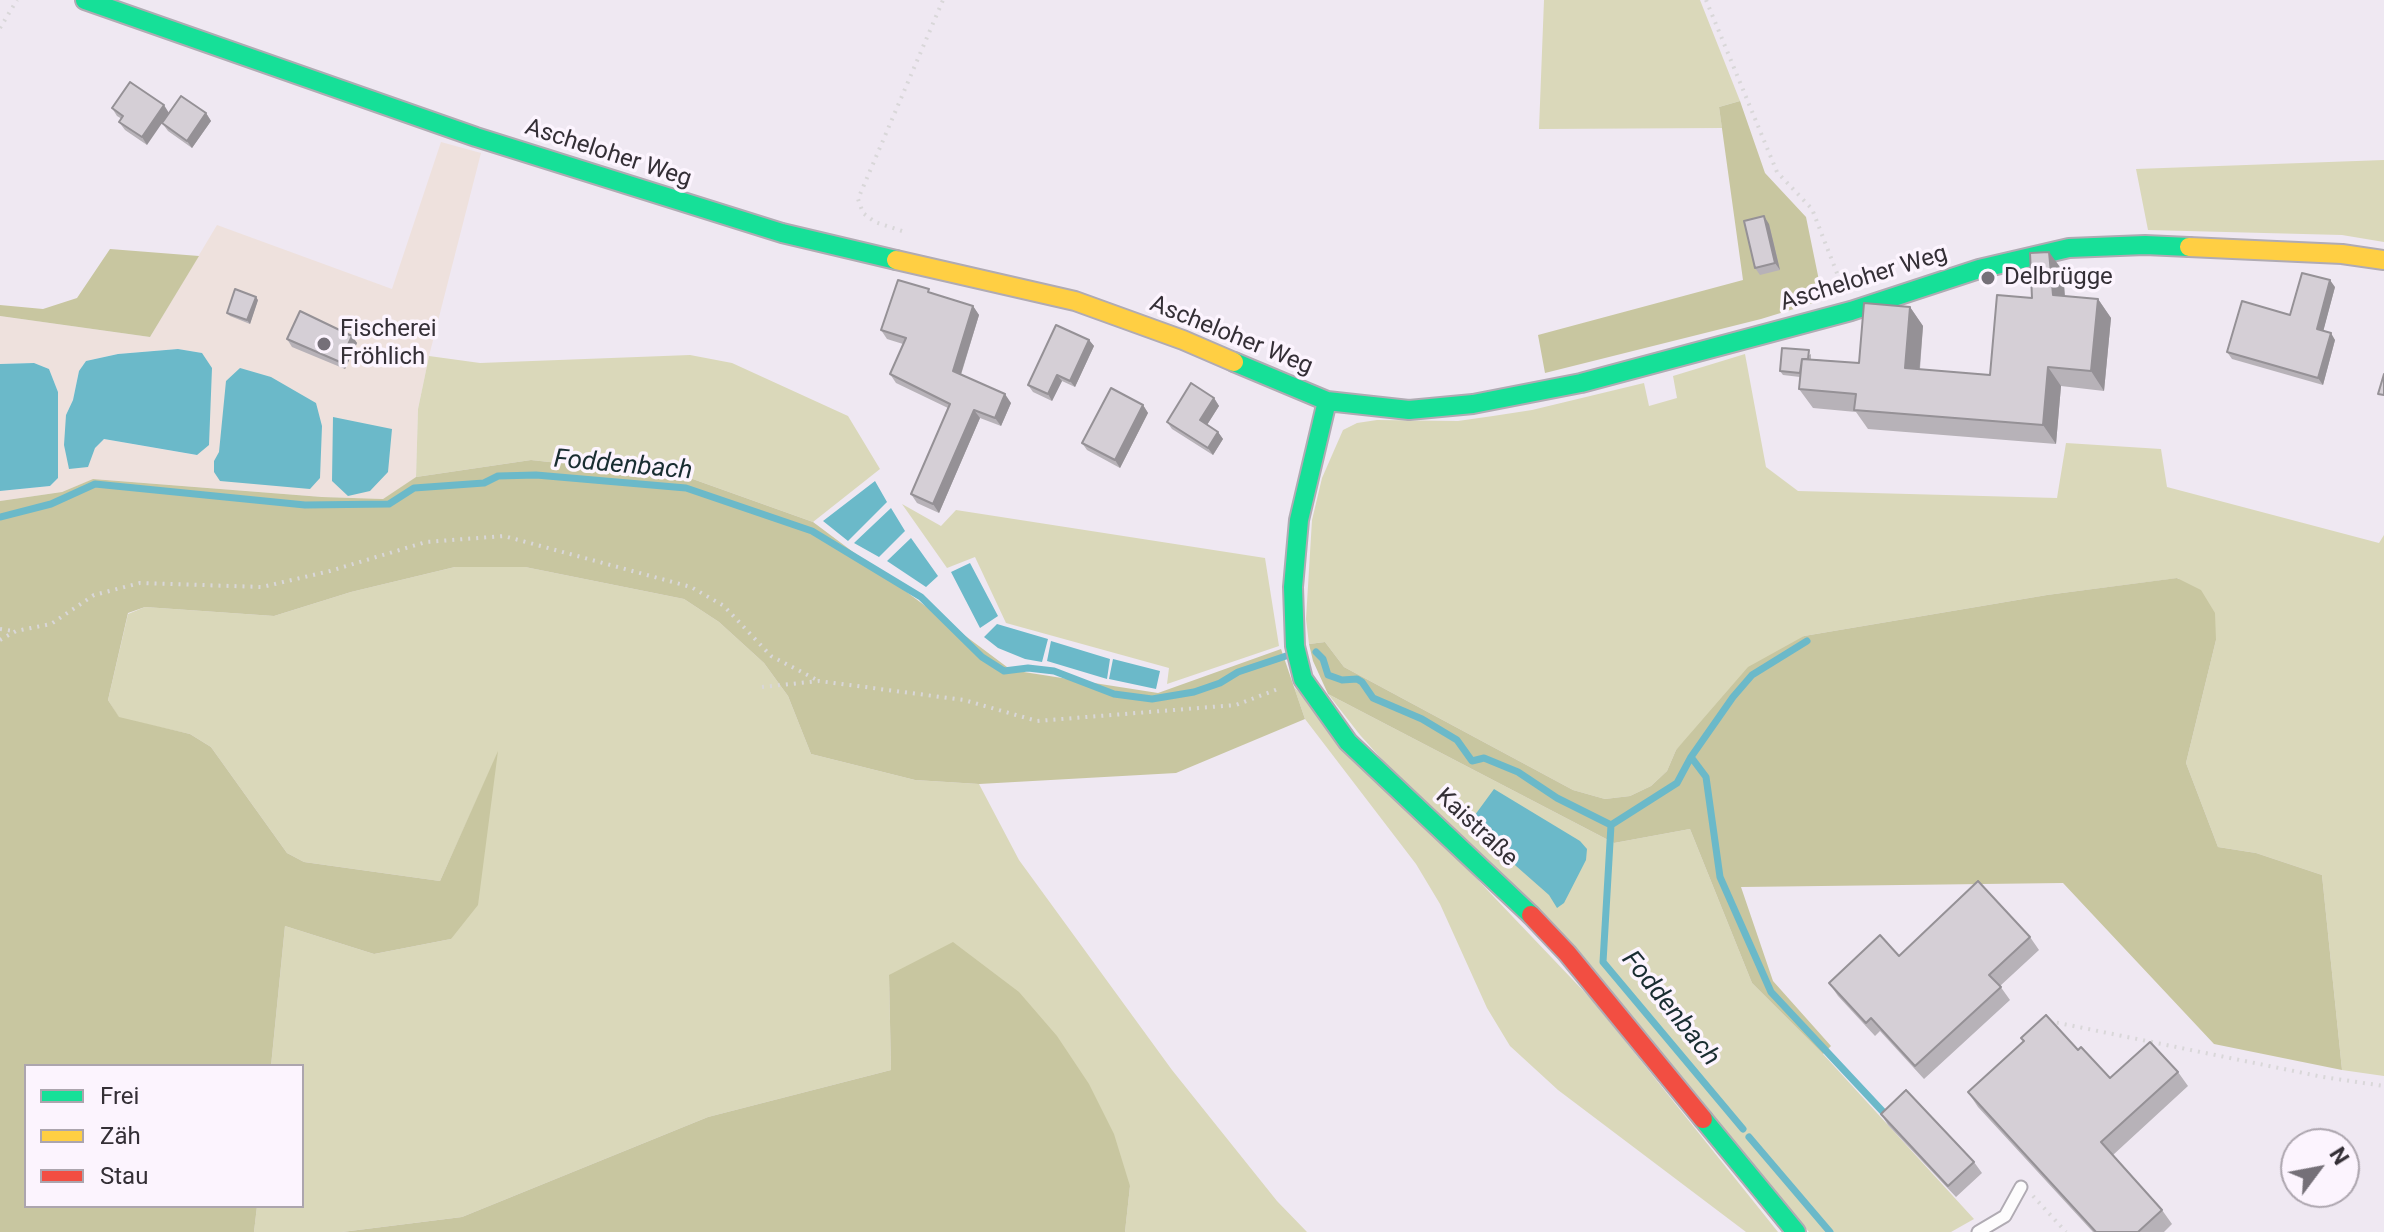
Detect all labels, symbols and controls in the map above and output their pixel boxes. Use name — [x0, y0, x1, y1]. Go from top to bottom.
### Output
street label: Ascheloher Weg — [521, 114, 695, 194]
street label: Ascheloher Weg — [1777, 240, 1951, 318]
place label: Delbrügge — [2004, 264, 2113, 292]
marker: Delbrügge — [1979, 269, 1997, 287]
street label: Ascheloher Weg — [1145, 290, 1317, 382]
place label: Fischerei Fröhlich — [340, 316, 436, 372]
marker: Fischerei Fröhlich — [315, 335, 333, 353]
water label: Foddenbach — [553, 444, 693, 488]
street label: Kaistraße — [1429, 783, 1523, 873]
water label: Foddenbach — [1614, 945, 1726, 1073]
legend — [24, 1064, 304, 1208]
text: Frei — [100, 1082, 139, 1110]
text: Zäh — [100, 1122, 141, 1150]
north arrow — [2280, 1128, 2360, 1208]
text: N — [2324, 1143, 2354, 1169]
text: Stau — [100, 1162, 148, 1190]

